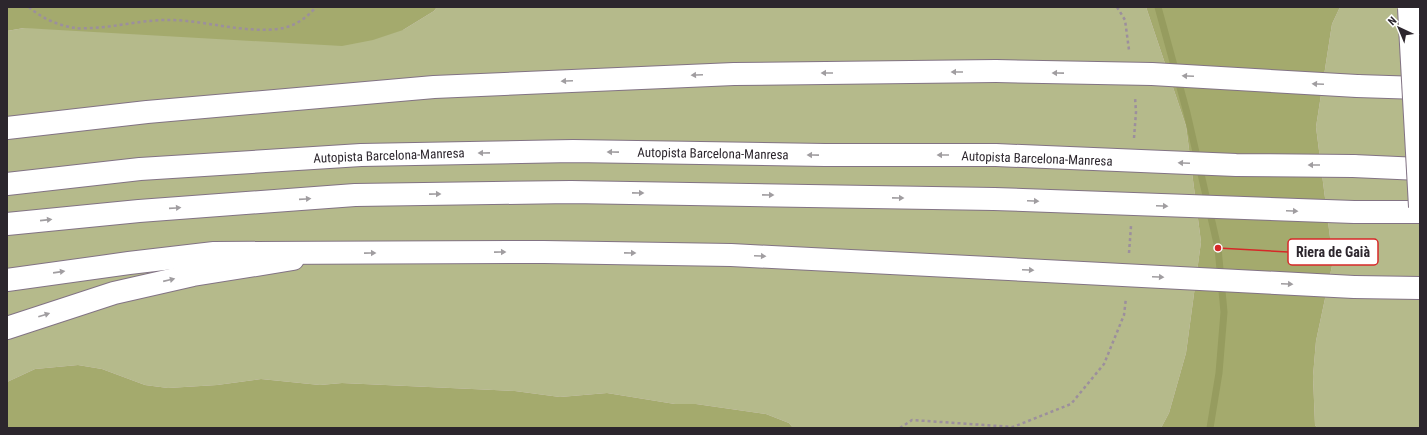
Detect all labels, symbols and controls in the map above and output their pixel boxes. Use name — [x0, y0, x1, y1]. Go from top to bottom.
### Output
north arrow — [1379, 8, 1419, 48]
text: N — [1385, 14, 1400, 28]
one-way arrow — [950, 69, 963, 75]
one-way arrow — [1052, 69, 1064, 76]
one-way arrow — [820, 70, 833, 76]
one-way arrow — [690, 72, 703, 78]
one-way arrow — [1182, 73, 1194, 80]
one-way arrow — [560, 78, 573, 84]
one-way arrow — [1312, 80, 1324, 87]
street label: Autopista Barcelona-Manresa — [313, 145, 465, 166]
street label: Autopista Barcelona-Manresa — [637, 145, 789, 162]
street label: Autopista Barcelona-Manresa — [961, 148, 1113, 169]
one-way arrow — [478, 149, 490, 156]
one-way arrow — [606, 149, 619, 155]
one-way arrow — [806, 152, 819, 158]
one-way arrow — [936, 152, 949, 158]
one-way arrow — [1178, 159, 1190, 166]
one-way arrow — [1307, 162, 1320, 168]
one-way arrow — [429, 190, 441, 197]
one-way arrow — [632, 190, 645, 196]
one-way arrow — [762, 192, 775, 198]
one-way arrow — [892, 194, 904, 201]
one-way arrow — [299, 195, 311, 202]
one-way arrow — [1027, 198, 1040, 204]
one-way arrow — [1156, 203, 1169, 209]
one-way arrow — [169, 205, 181, 212]
one-way arrow — [1286, 207, 1298, 214]
one-way arrow — [40, 217, 52, 224]
callout: Riera de Gaià — [1288, 239, 1378, 265]
text: Riera de Gaià — [1296, 244, 1370, 260]
one-way arrow — [494, 249, 507, 255]
one-way arrow — [364, 250, 377, 256]
one-way arrow — [624, 250, 637, 256]
one-way arrow — [754, 253, 767, 259]
one-way arrow — [1022, 266, 1034, 273]
one-way arrow — [53, 269, 66, 275]
one-way arrow — [1152, 273, 1164, 280]
one-way arrow — [163, 277, 175, 283]
one-way arrow — [1281, 280, 1293, 287]
one-way arrow — [38, 312, 50, 318]

